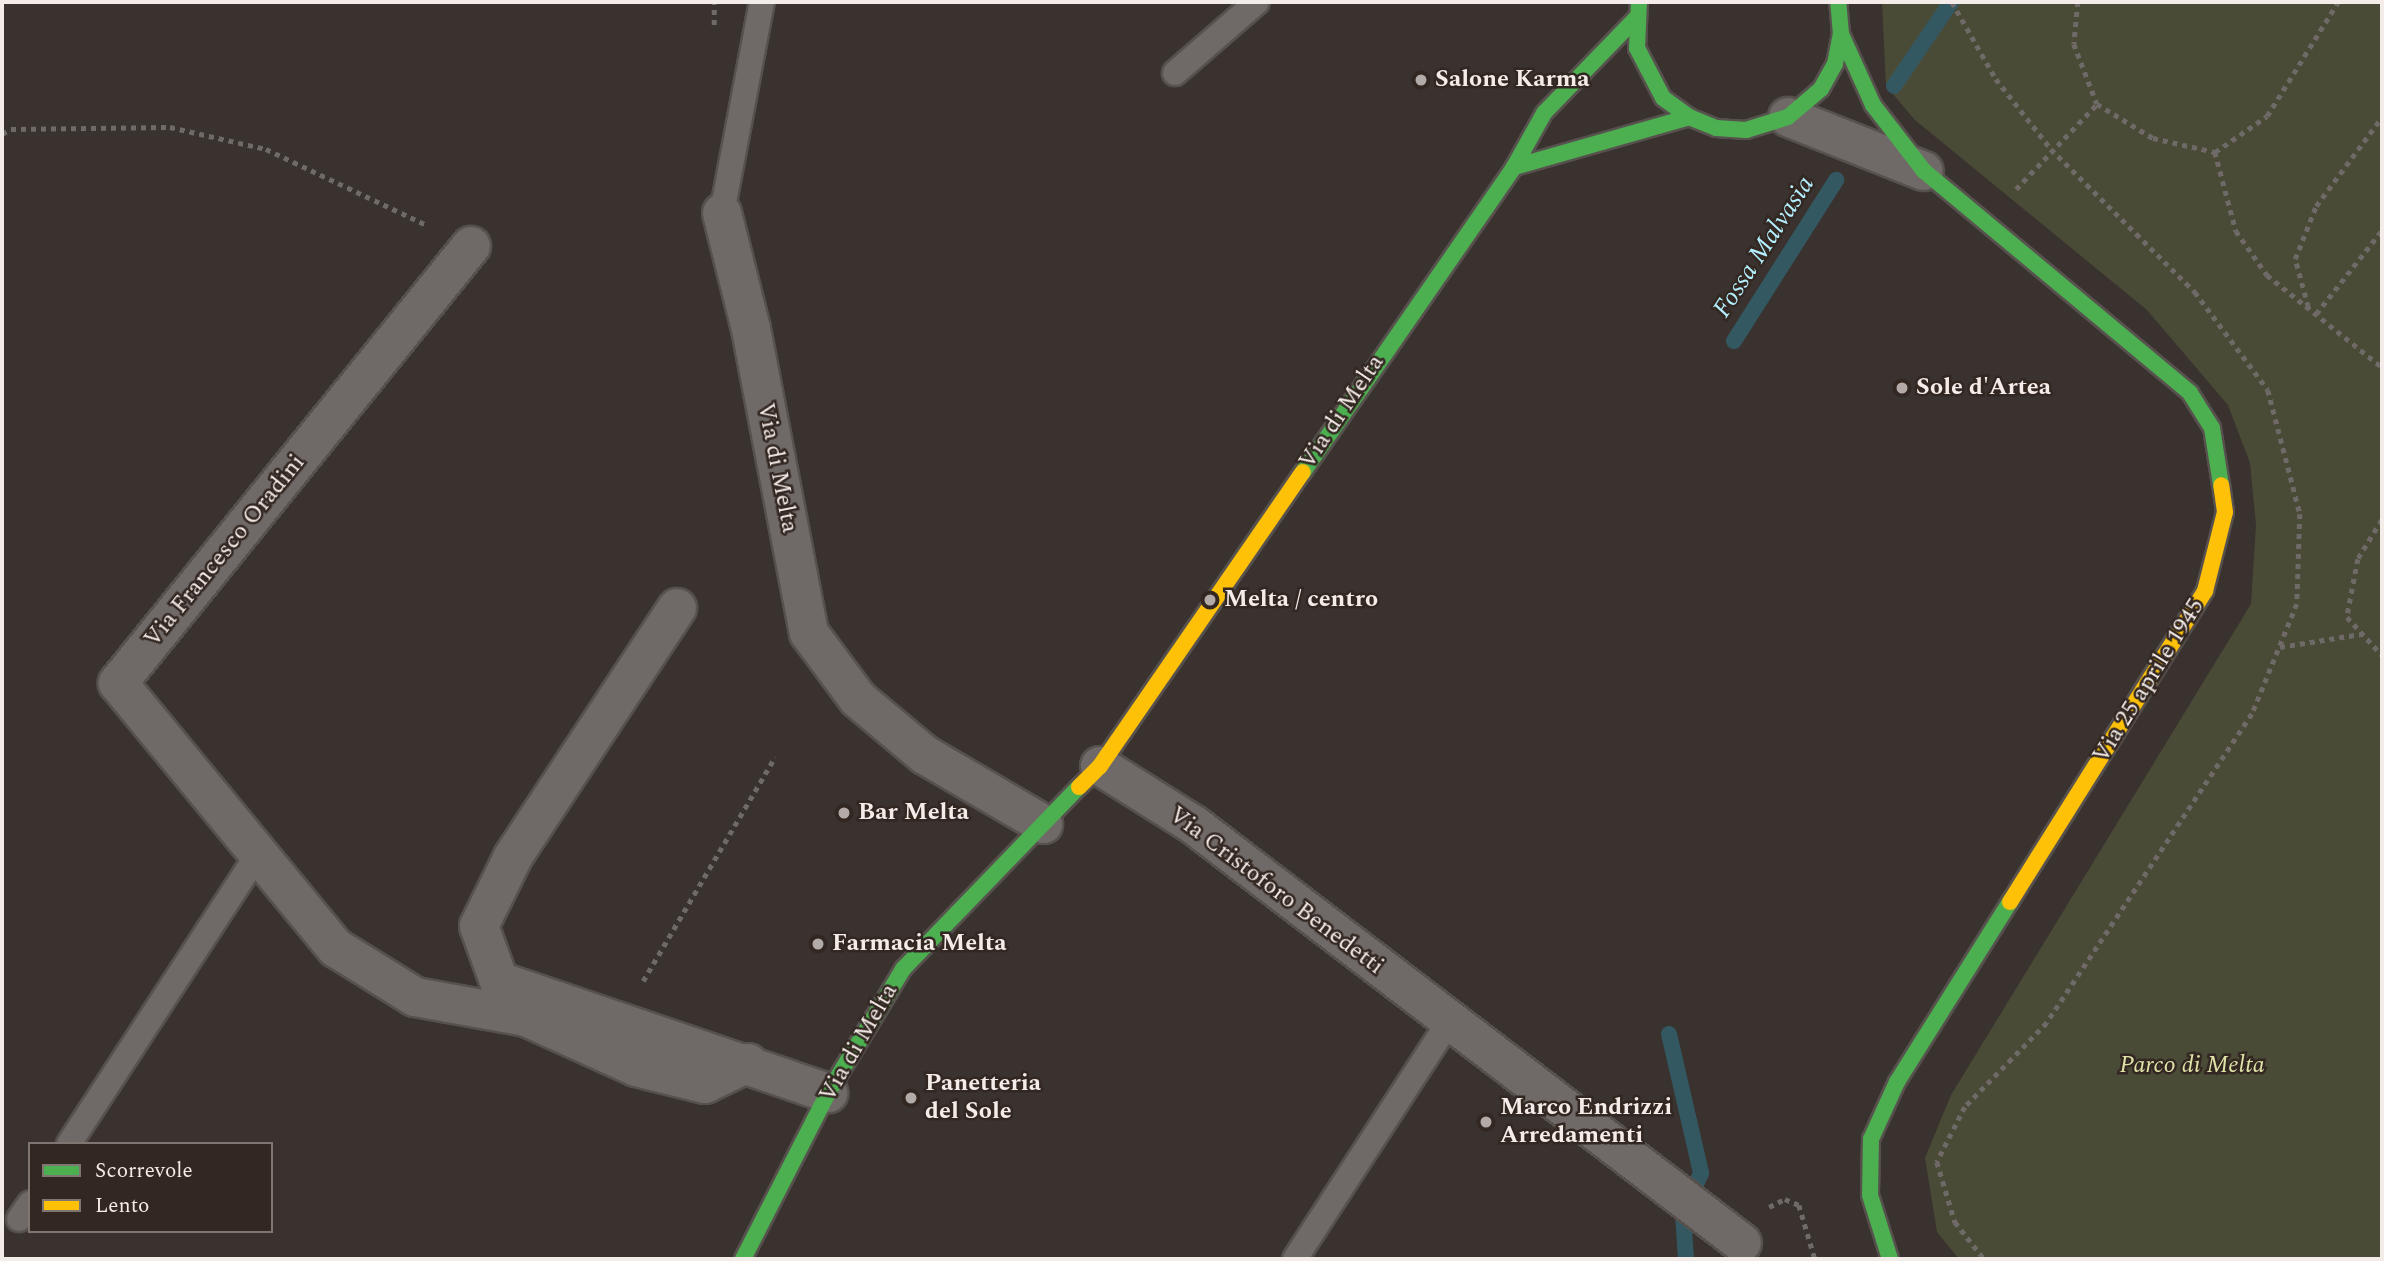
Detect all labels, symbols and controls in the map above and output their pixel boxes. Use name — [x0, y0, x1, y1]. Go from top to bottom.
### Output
place label: Salone Karma — [1435, 66, 1590, 94]
marker: Salone Karma — [1413, 72, 1429, 88]
water label: Fossa Malvasia — [1707, 170, 1821, 324]
street label: Via di Melta — [1293, 349, 1391, 475]
place label: Sole d'Artea — [1916, 374, 2051, 402]
marker: Sole d'Artea — [1894, 380, 1910, 396]
street label: Via di Melta — [750, 401, 804, 535]
street label: Via Francesco Oradini — [138, 449, 312, 653]
place label: Melta / centro — [1224, 586, 1378, 614]
marker: Melta / centro — [1202, 592, 1218, 608]
street label: Via 25 aprile 1945 — [2087, 594, 2211, 768]
place label: Bar Melta — [858, 799, 969, 827]
street label: Via Cristoforo Benedetti — [1163, 801, 1389, 981]
marker: Bar Melta — [836, 805, 852, 821]
place label: Farmacia Melta — [832, 930, 1007, 958]
marker: Farmacia Melta — [810, 936, 826, 952]
street label: Via di Melta — [814, 979, 904, 1107]
park label: Parco di Melta — [2119, 1052, 2265, 1080]
place label: Panetteria del Sole — [925, 1070, 1041, 1126]
marker: Panetteria del Sole — [903, 1090, 919, 1106]
place label: Marco Endrizzi Arredamenti — [1500, 1094, 1672, 1150]
marker: Marco Endrizzi Arredamenti — [1478, 1114, 1494, 1130]
legend — [28, 1142, 273, 1233]
text: Scorrevole — [95, 1155, 193, 1187]
text: Lento — [95, 1190, 149, 1222]

